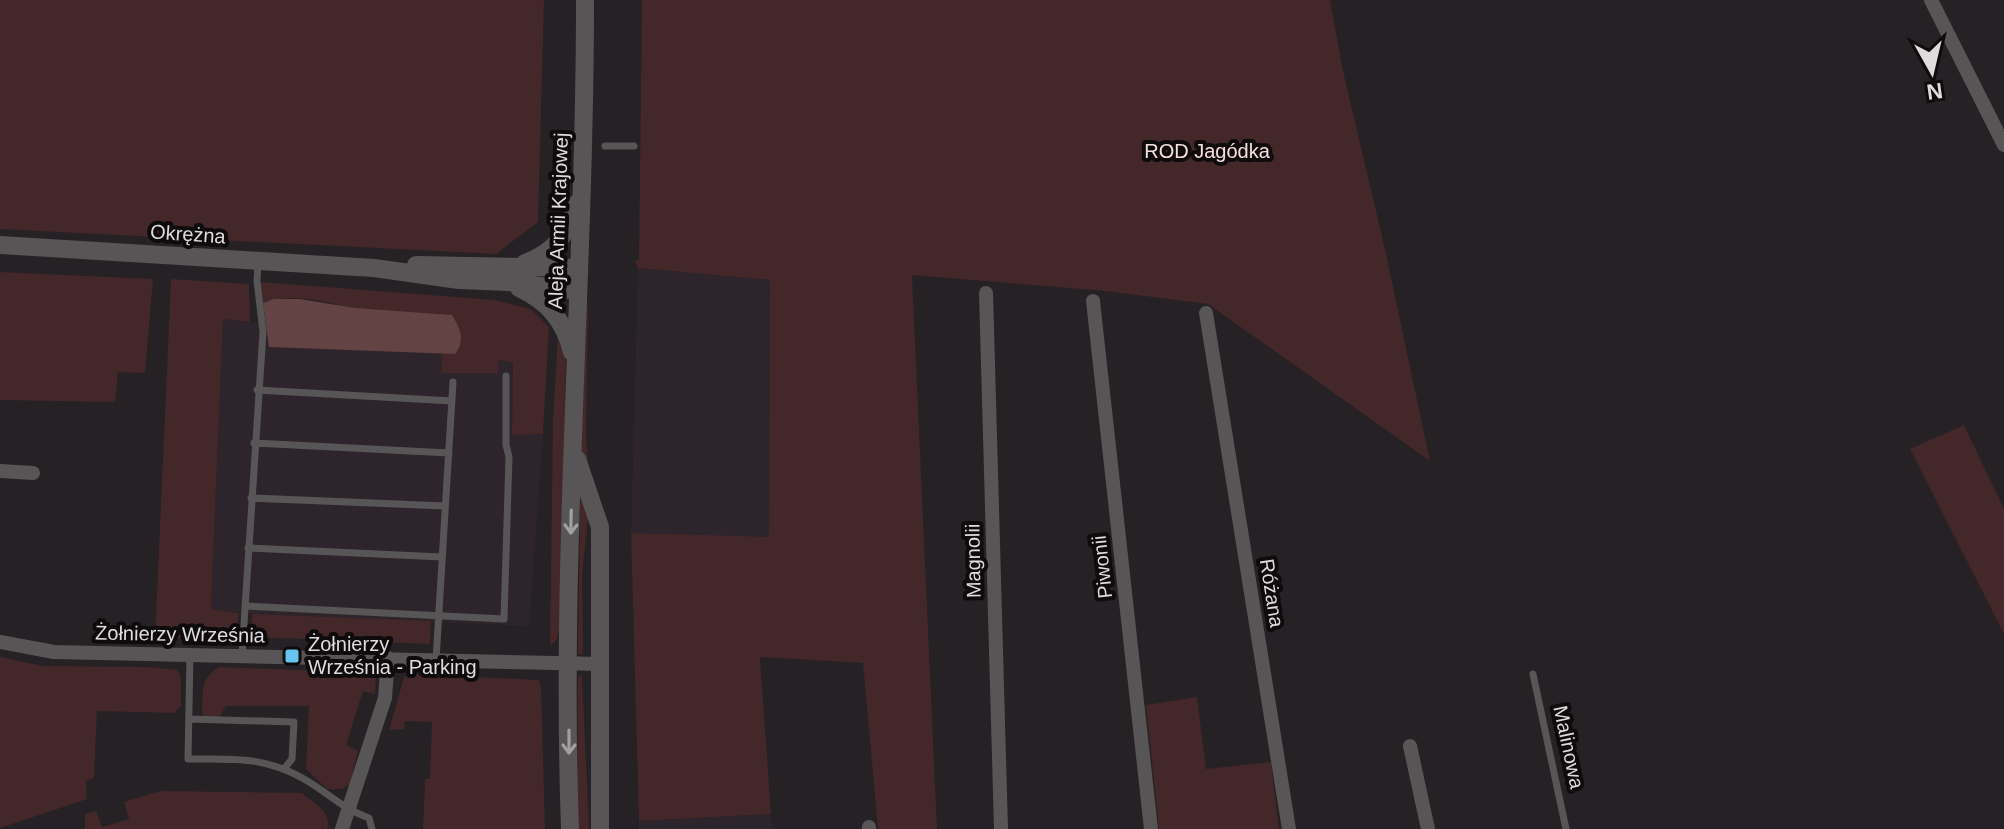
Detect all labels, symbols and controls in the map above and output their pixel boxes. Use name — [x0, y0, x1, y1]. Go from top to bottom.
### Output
north arrow — [1892, 32, 1972, 112]
text: N — [1925, 78, 1944, 105]
street label: Aleja Armii Krajowej — [544, 132, 572, 310]
park label: ROD Jagódka — [1144, 140, 1271, 162]
street label: Okrężna — [150, 220, 227, 248]
one-way arrow — [563, 508, 579, 535]
street label: Magnolii — [961, 524, 985, 598]
street label: Piwonii — [1088, 534, 1116, 600]
street label: Różana — [1256, 557, 1288, 630]
street label: Żołnierzy Września — [95, 622, 266, 646]
place label: Żołnierzy Września - Parking — [308, 633, 477, 678]
marker: Żołnierzy Września - Parking — [283, 647, 301, 665]
street label: Malinowa — [1549, 703, 1589, 791]
one-way arrow — [561, 728, 577, 755]

